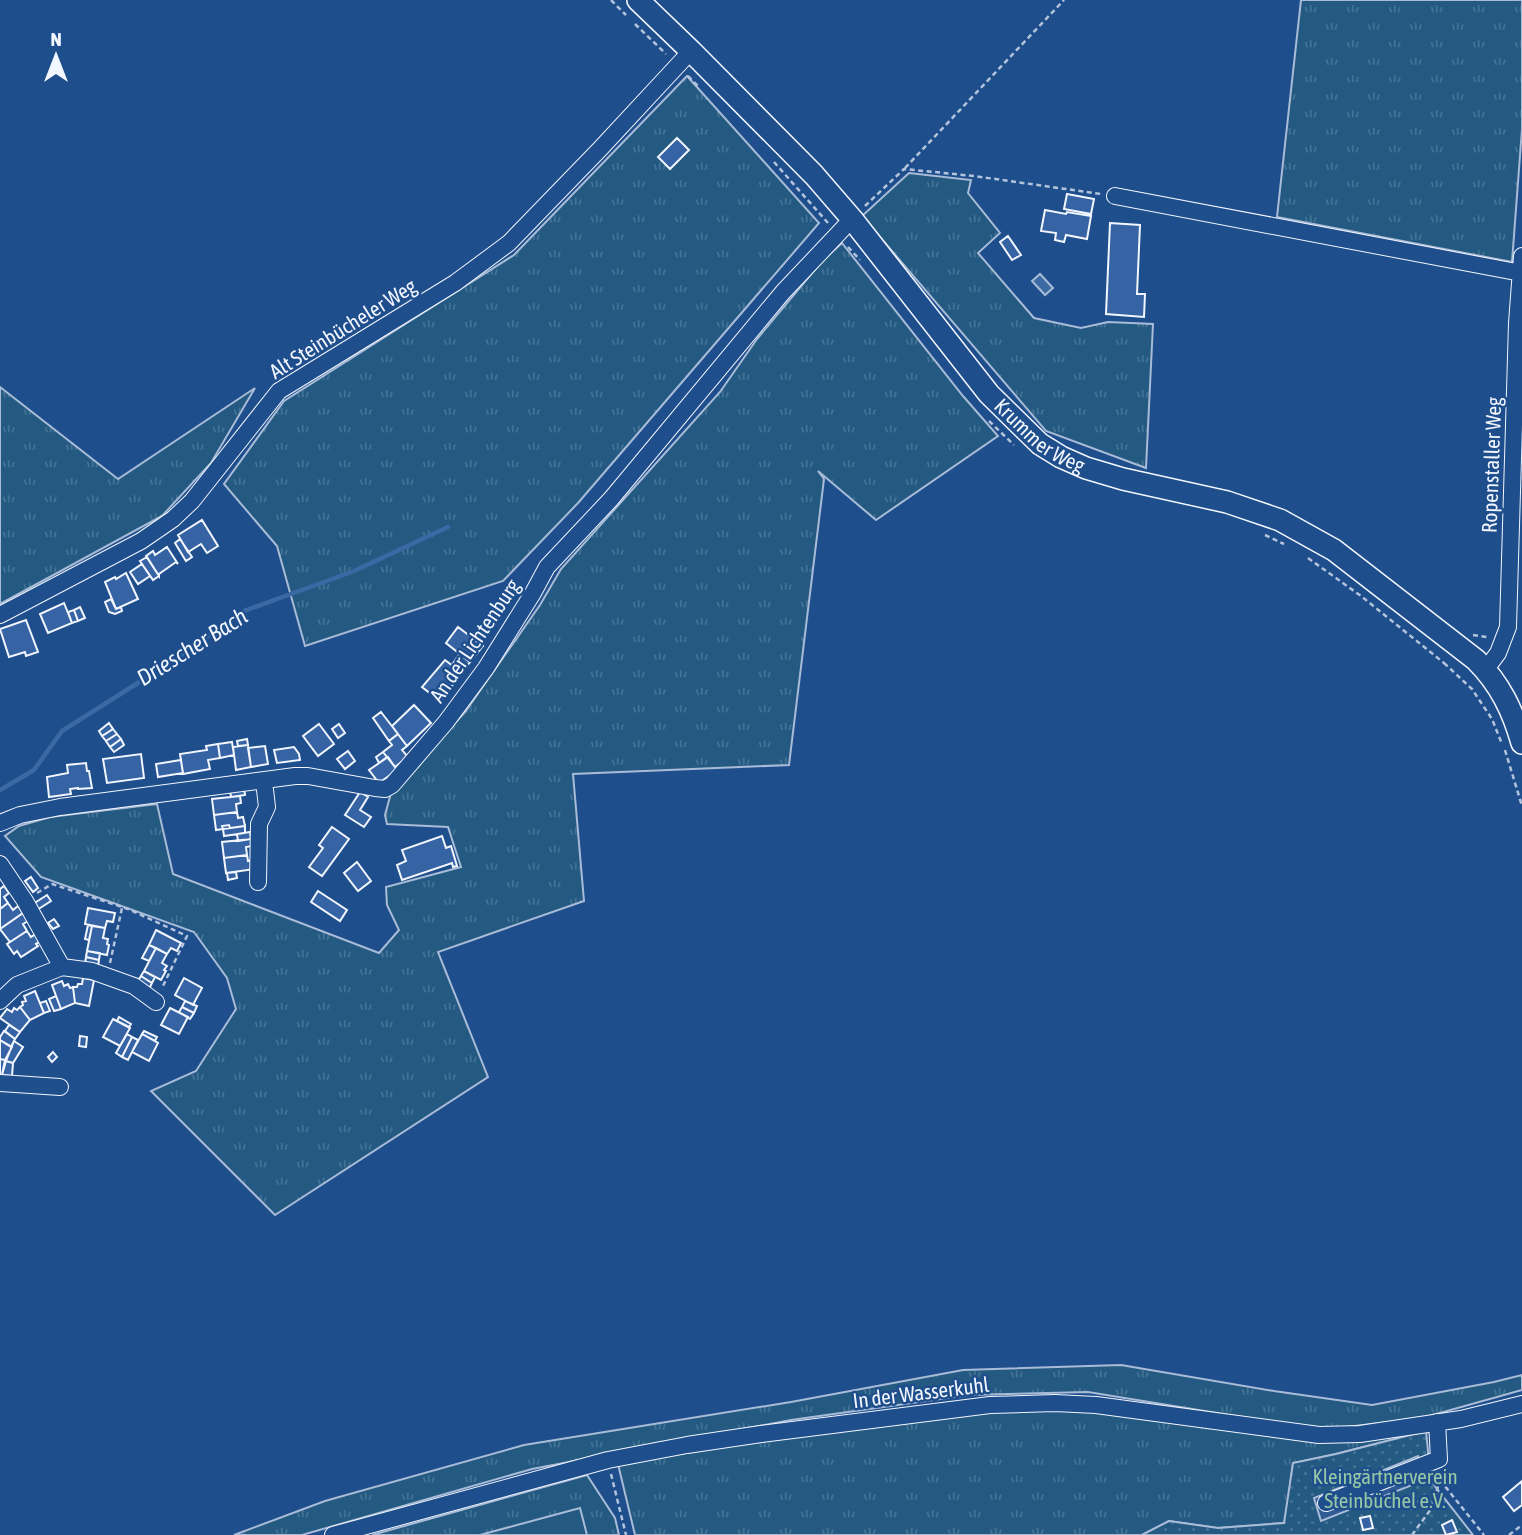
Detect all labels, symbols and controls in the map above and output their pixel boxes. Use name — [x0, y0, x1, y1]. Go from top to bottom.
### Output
north arrow — [21, 21, 91, 91]
text: N — [50, 28, 62, 50]
street label: Alt Steinbücheler Weg — [265, 273, 420, 383]
street label: Krummer Weg — [990, 393, 1089, 477]
street label: Ropenstaller Weg — [1477, 397, 1505, 533]
street label: An der Lichtenburg — [424, 574, 524, 706]
water label: Driescher Bach — [132, 603, 252, 691]
street label: In der Wasserkuhl — [851, 1372, 991, 1412]
park label: Kleingärtnerverein Steinbüchel e.V. — [1312, 1464, 1458, 1512]

